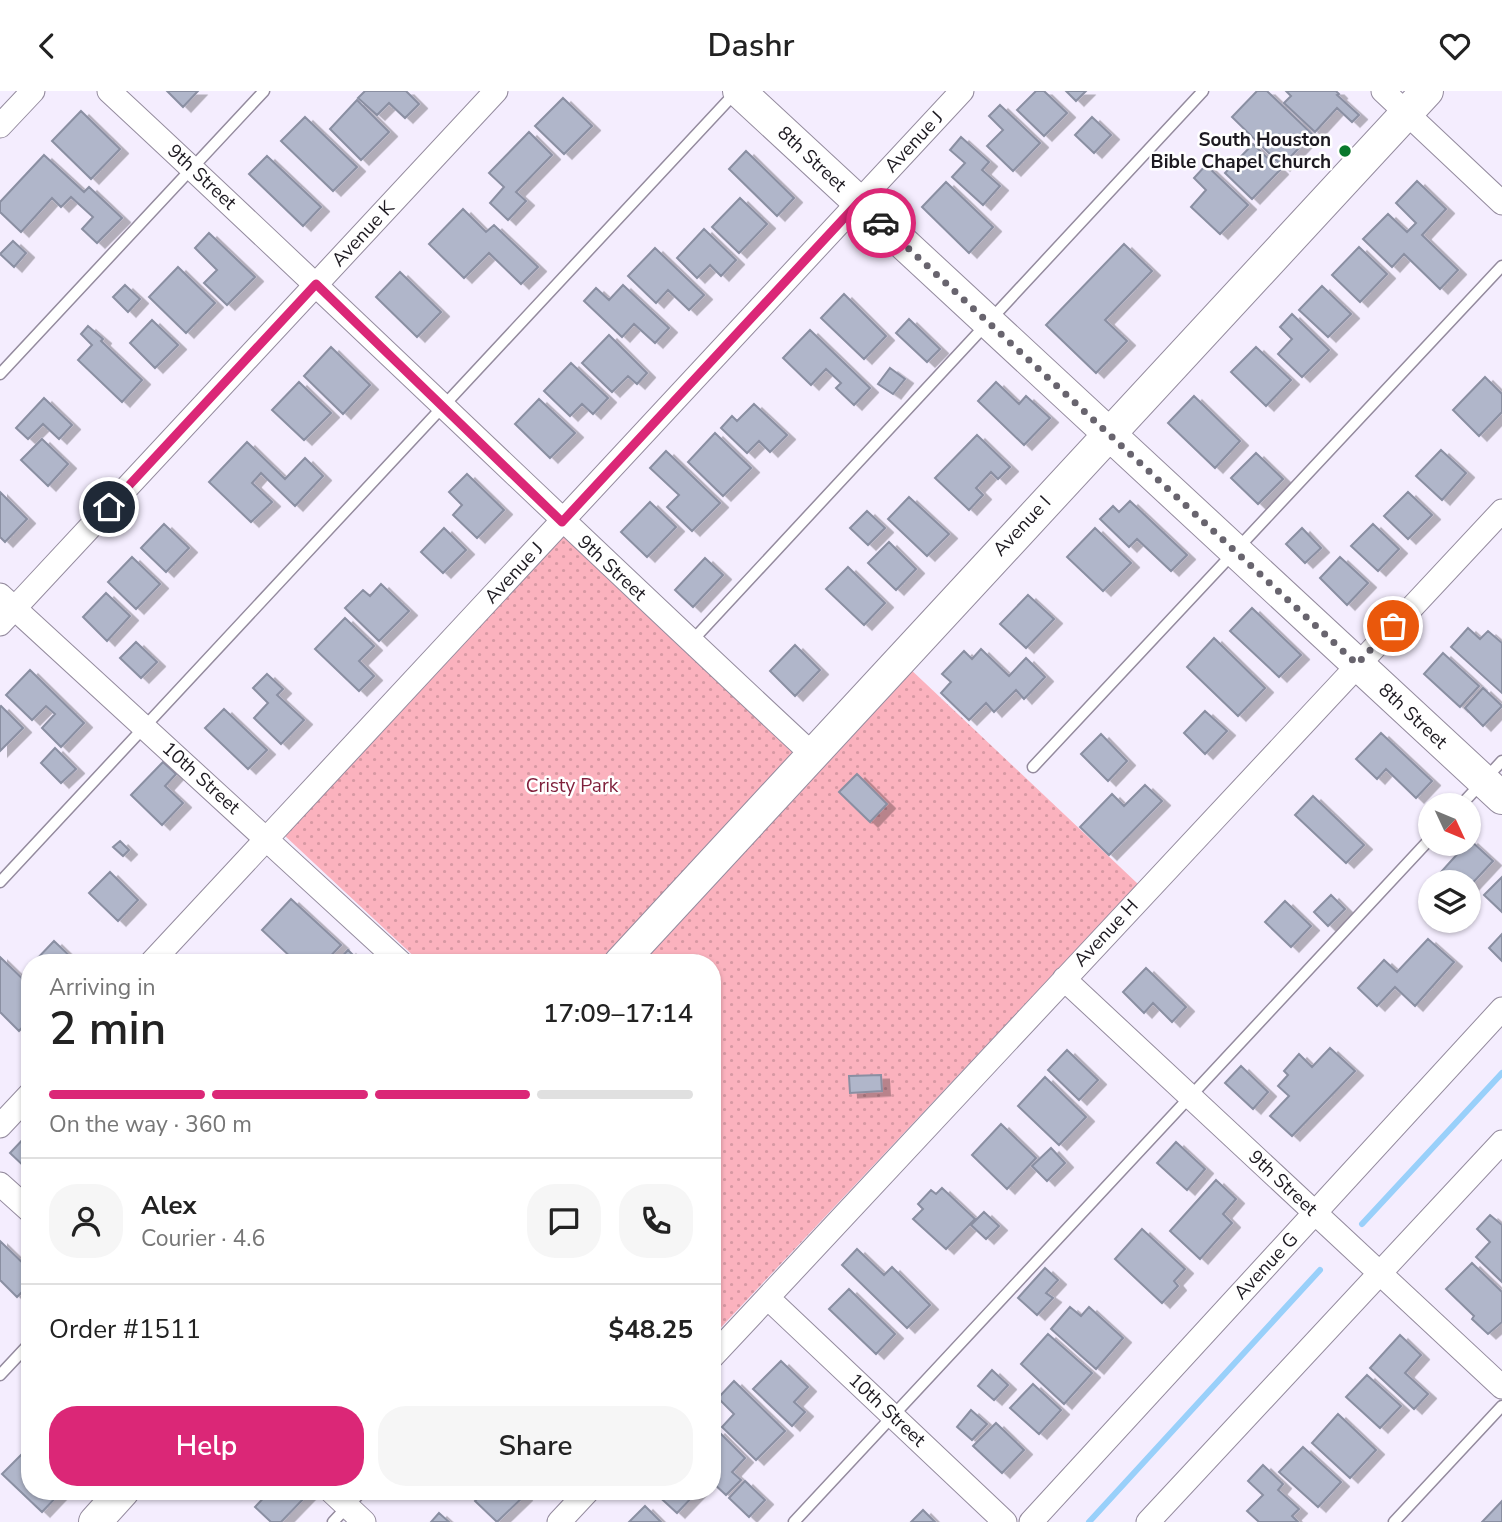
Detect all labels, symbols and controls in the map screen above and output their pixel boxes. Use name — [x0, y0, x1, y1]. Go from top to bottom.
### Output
text: Dashr — [707, 24, 795, 67]
icon: back — [28, 27, 66, 65]
icon: heart — [1436, 27, 1474, 65]
street label: Avenue J — [879, 105, 949, 179]
street label: 8th Street — [772, 120, 852, 198]
place label: South Houston Bible Chapel Church — [1151, 127, 1331, 175]
street label: 9th Street — [162, 138, 242, 216]
marker: South Houston Bible Chapel Church — [1337, 143, 1353, 159]
courier — [846, 188, 916, 258]
street label: Avenue K — [326, 195, 401, 273]
icon: car — [862, 204, 900, 242]
pin — [79, 477, 139, 537]
icon: home — [90, 488, 128, 526]
street label: Avenue I — [987, 490, 1057, 562]
street label: 9th Street — [572, 529, 652, 607]
street label: Avenue J — [479, 536, 549, 610]
pin — [1363, 596, 1423, 656]
icon: bag — [1374, 607, 1412, 645]
street label: 8th Street — [1373, 677, 1453, 755]
street label: 10th Street — [156, 736, 246, 820]
park label: Cristy Park — [526, 773, 619, 799]
north arrow — [1418, 793, 1480, 856]
map controls — [1418, 793, 1481, 933]
button: layers — [1418, 870, 1481, 933]
street label: Avenue H — [1068, 893, 1144, 973]
text: Arriving in — [49, 972, 156, 1003]
text: 17:09–17:14 — [543, 996, 693, 1031]
text: 2 min — [49, 997, 166, 1060]
text: On the way · 360 m — [49, 1109, 252, 1140]
street label: 9th Street — [1243, 1144, 1323, 1222]
button: person — [49, 1184, 123, 1258]
button: chat — [527, 1184, 601, 1258]
button: phone — [619, 1184, 693, 1258]
text: Alex — [141, 1188, 197, 1223]
text: Courier · 4.6 — [141, 1223, 265, 1254]
street label: Avenue G — [1228, 1227, 1304, 1305]
text: Order #1511 — [49, 1312, 201, 1347]
text: $48.25 — [609, 1312, 693, 1347]
street label: 10th Street — [843, 1367, 932, 1453]
button: Help — [49, 1406, 364, 1486]
button: Share — [378, 1406, 693, 1486]

